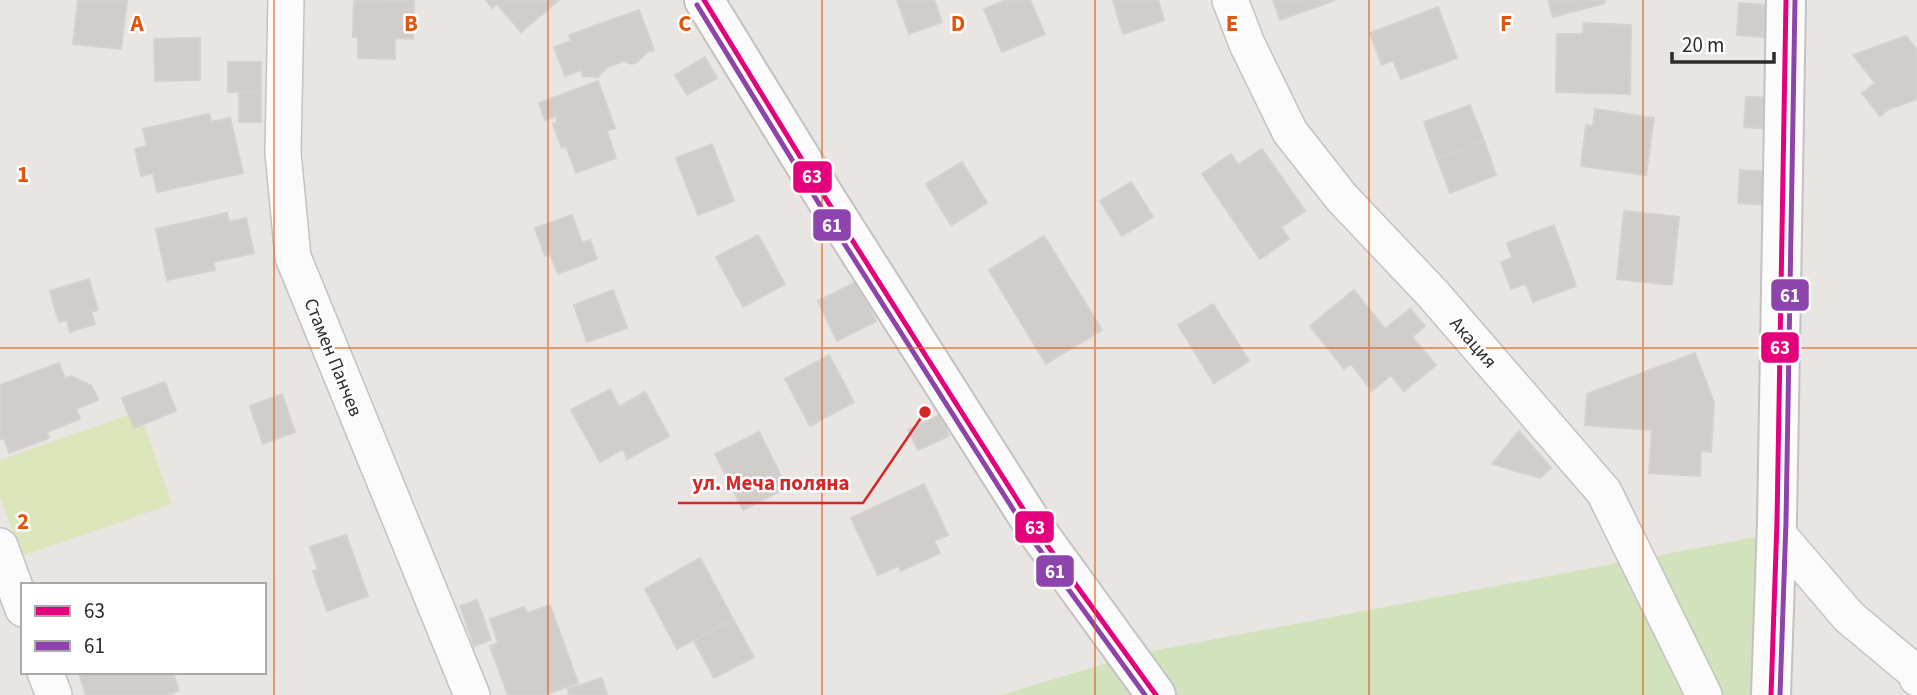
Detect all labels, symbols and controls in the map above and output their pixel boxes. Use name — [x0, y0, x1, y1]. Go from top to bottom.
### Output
text: A — [129, 7, 144, 40]
text: B — [404, 7, 418, 40]
text: C — [678, 7, 692, 40]
text: D — [951, 7, 965, 40]
text: E — [1226, 7, 1238, 40]
text: F — [1500, 7, 1512, 40]
scale bar — [1672, 21, 1773, 65]
text: 20 m — [1682, 30, 1724, 60]
text: 1 — [17, 158, 29, 191]
line badge: 63 — [792, 160, 833, 194]
text: 63 — [802, 164, 822, 191]
line badge: 61 — [812, 208, 852, 242]
text: 61 — [822, 213, 842, 240]
line badge: 61 — [1770, 278, 1810, 312]
text: 61 — [1780, 283, 1800, 310]
street label: Стамен Панчев — [297, 294, 369, 421]
street label: Акация — [1443, 311, 1503, 375]
line badge: 63 — [1760, 331, 1800, 364]
text: 63 — [1770, 335, 1790, 362]
callout: ул. Меча поляна — [678, 461, 863, 503]
text: ул. Меча поляна — [692, 468, 850, 498]
text: 2 — [17, 505, 29, 538]
line badge: 63 — [1014, 510, 1055, 544]
text: 63 — [1025, 515, 1045, 542]
line badge: 61 — [1035, 554, 1075, 588]
text: 61 — [1045, 559, 1065, 586]
legend — [21, 583, 266, 674]
text: 63 — [84, 596, 105, 626]
text: 61 — [84, 631, 105, 661]

